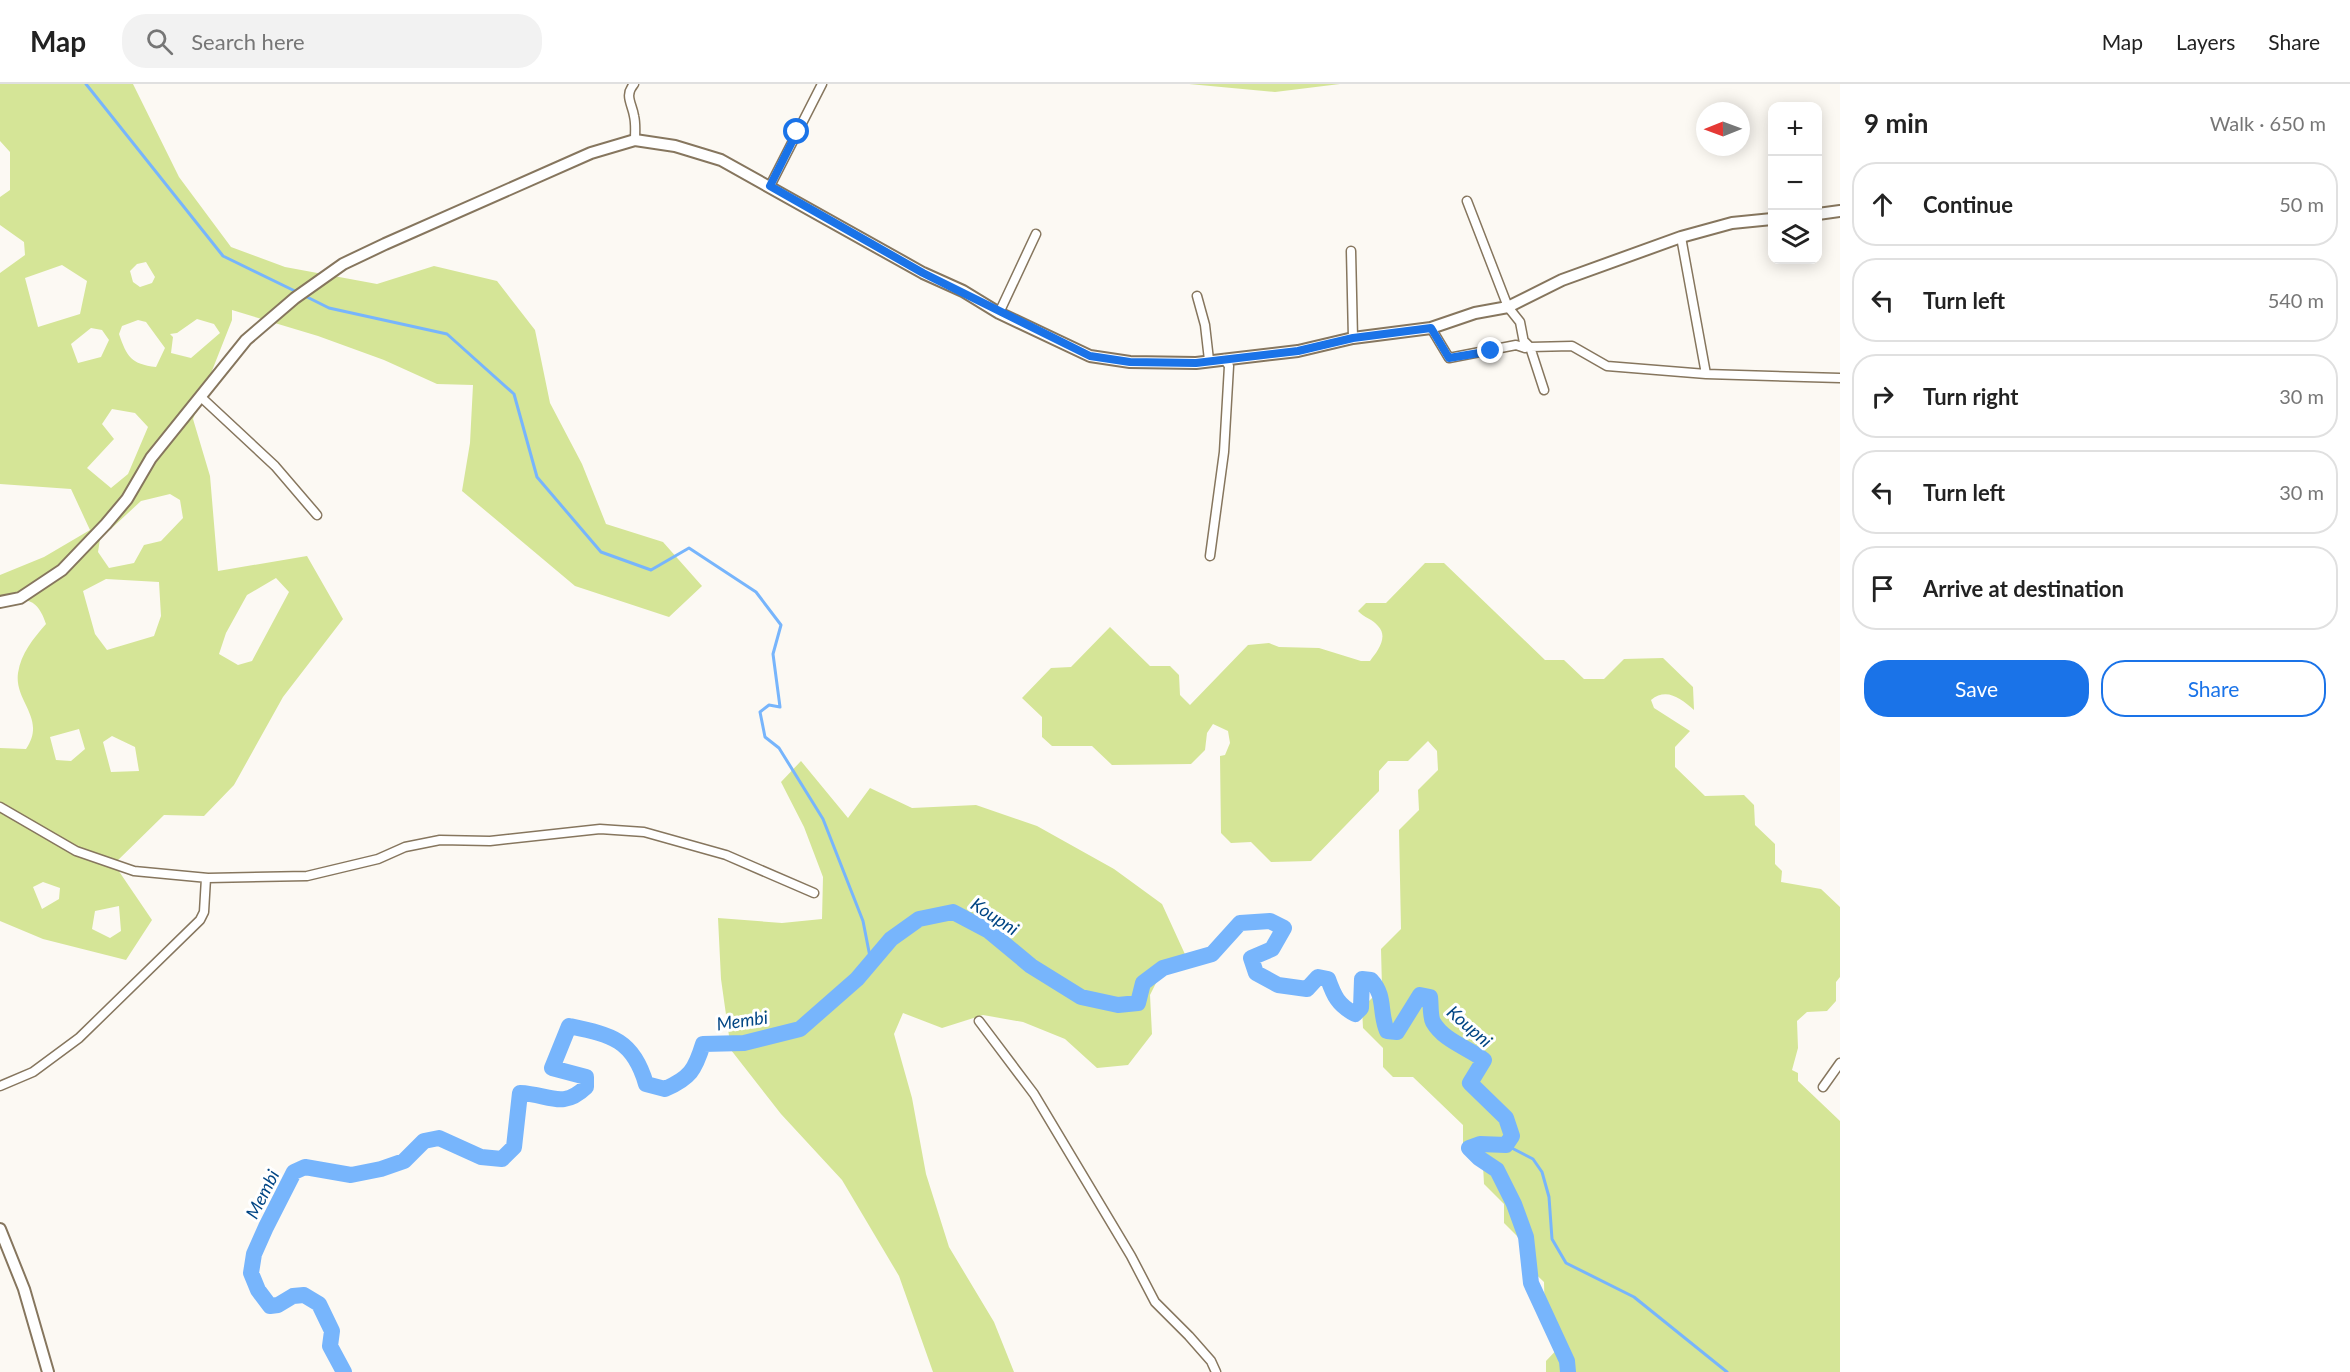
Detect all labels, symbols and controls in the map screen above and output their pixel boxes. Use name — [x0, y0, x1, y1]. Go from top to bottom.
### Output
search box — [122, 14, 542, 68]
text: Map — [30, 24, 86, 58]
icon: search — [143, 25, 176, 58]
text: Search here — [191, 28, 305, 55]
text: Map — [2102, 29, 2143, 54]
text: Layers — [2176, 29, 2235, 54]
text: Share — [2268, 29, 2320, 54]
north arrow — [1696, 102, 1750, 156]
map controls — [1768, 102, 1822, 264]
button: + — [1768, 102, 1822, 156]
text: 9 min — [1864, 107, 1928, 139]
text: Walk · 650 m — [2210, 111, 2326, 135]
route start — [783, 118, 809, 144]
button: − — [1768, 156, 1822, 210]
icon: ahead — [1866, 188, 1899, 221]
text: Continue — [1923, 191, 2013, 218]
text: 50 m — [2279, 192, 2324, 216]
button: layers — [1768, 210, 1822, 264]
icon: left — [1866, 284, 1899, 317]
text: Turn left — [1923, 287, 2005, 314]
text: 540 m — [2268, 288, 2324, 312]
route end — [1477, 337, 1503, 363]
icon: right — [1866, 380, 1899, 413]
text: Turn right — [1923, 383, 2018, 410]
text: 30 m — [2279, 384, 2324, 408]
icon: left — [1866, 476, 1899, 509]
text: Turn left — [1923, 479, 2005, 506]
text: 30 m — [2279, 480, 2324, 504]
icon: arrive — [1866, 572, 1899, 605]
text: Arrive at destination — [1923, 575, 2124, 602]
button: Save — [1864, 660, 2089, 717]
button: Share — [2101, 660, 2326, 717]
water label: Koupni — [967, 892, 1023, 940]
water label: Koupni — [1443, 1000, 1497, 1052]
water label: Membi — [715, 1006, 769, 1034]
water label: Membi — [240, 1166, 284, 1222]

